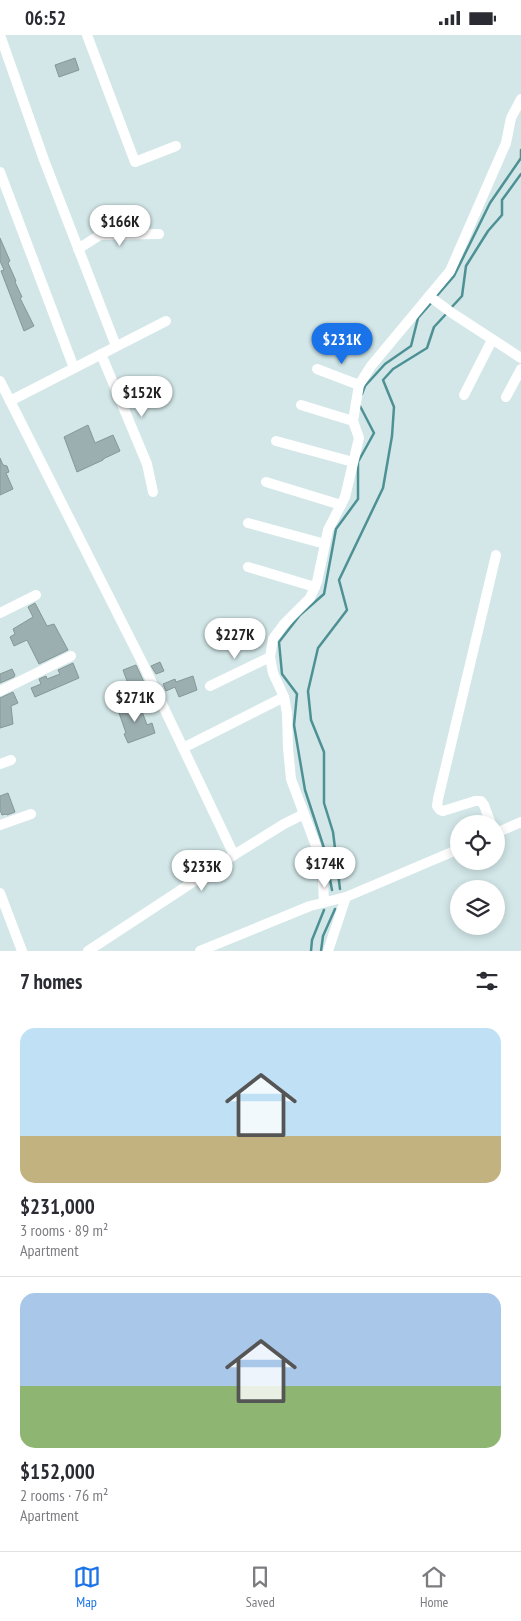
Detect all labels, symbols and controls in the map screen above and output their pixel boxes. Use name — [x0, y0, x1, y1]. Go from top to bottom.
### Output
text: 06:52 — [25, 6, 66, 30]
pin: $166K — [85, 205, 155, 247]
text: $166K — [101, 211, 139, 231]
pin: $231K — [307, 323, 377, 365]
text: $231K — [323, 329, 361, 349]
pin: $152K — [107, 375, 177, 418]
text: $152K — [123, 382, 161, 402]
pin: $227K — [200, 617, 270, 660]
text: $227K — [216, 624, 254, 644]
pin: $271K — [100, 681, 170, 723]
text: $271K — [116, 687, 154, 707]
map controls — [450, 815, 505, 935]
button: locate — [450, 815, 505, 870]
pin: $174K — [290, 847, 360, 889]
pin: $233K — [167, 849, 237, 892]
text: $174K — [306, 853, 344, 873]
text: $233K — [183, 856, 221, 876]
button: layers — [450, 880, 505, 935]
icon: filters — [473, 967, 501, 995]
text: 7 homes — [20, 968, 82, 995]
icon: home — [216, 1060, 306, 1150]
text: $231,000 — [20, 1193, 95, 1220]
text: 3 rooms · 89 m² — [20, 1220, 108, 1240]
text: Apartment — [20, 1240, 79, 1260]
icon: home — [216, 1326, 306, 1416]
text: $152,000 — [20, 1458, 95, 1485]
text: 2 rooms · 76 m² — [20, 1485, 108, 1505]
text: Apartment — [20, 1505, 79, 1525]
tab: Map — [73, 1563, 101, 1611]
tab: Saved — [246, 1563, 275, 1611]
tab: Home — [420, 1563, 448, 1611]

